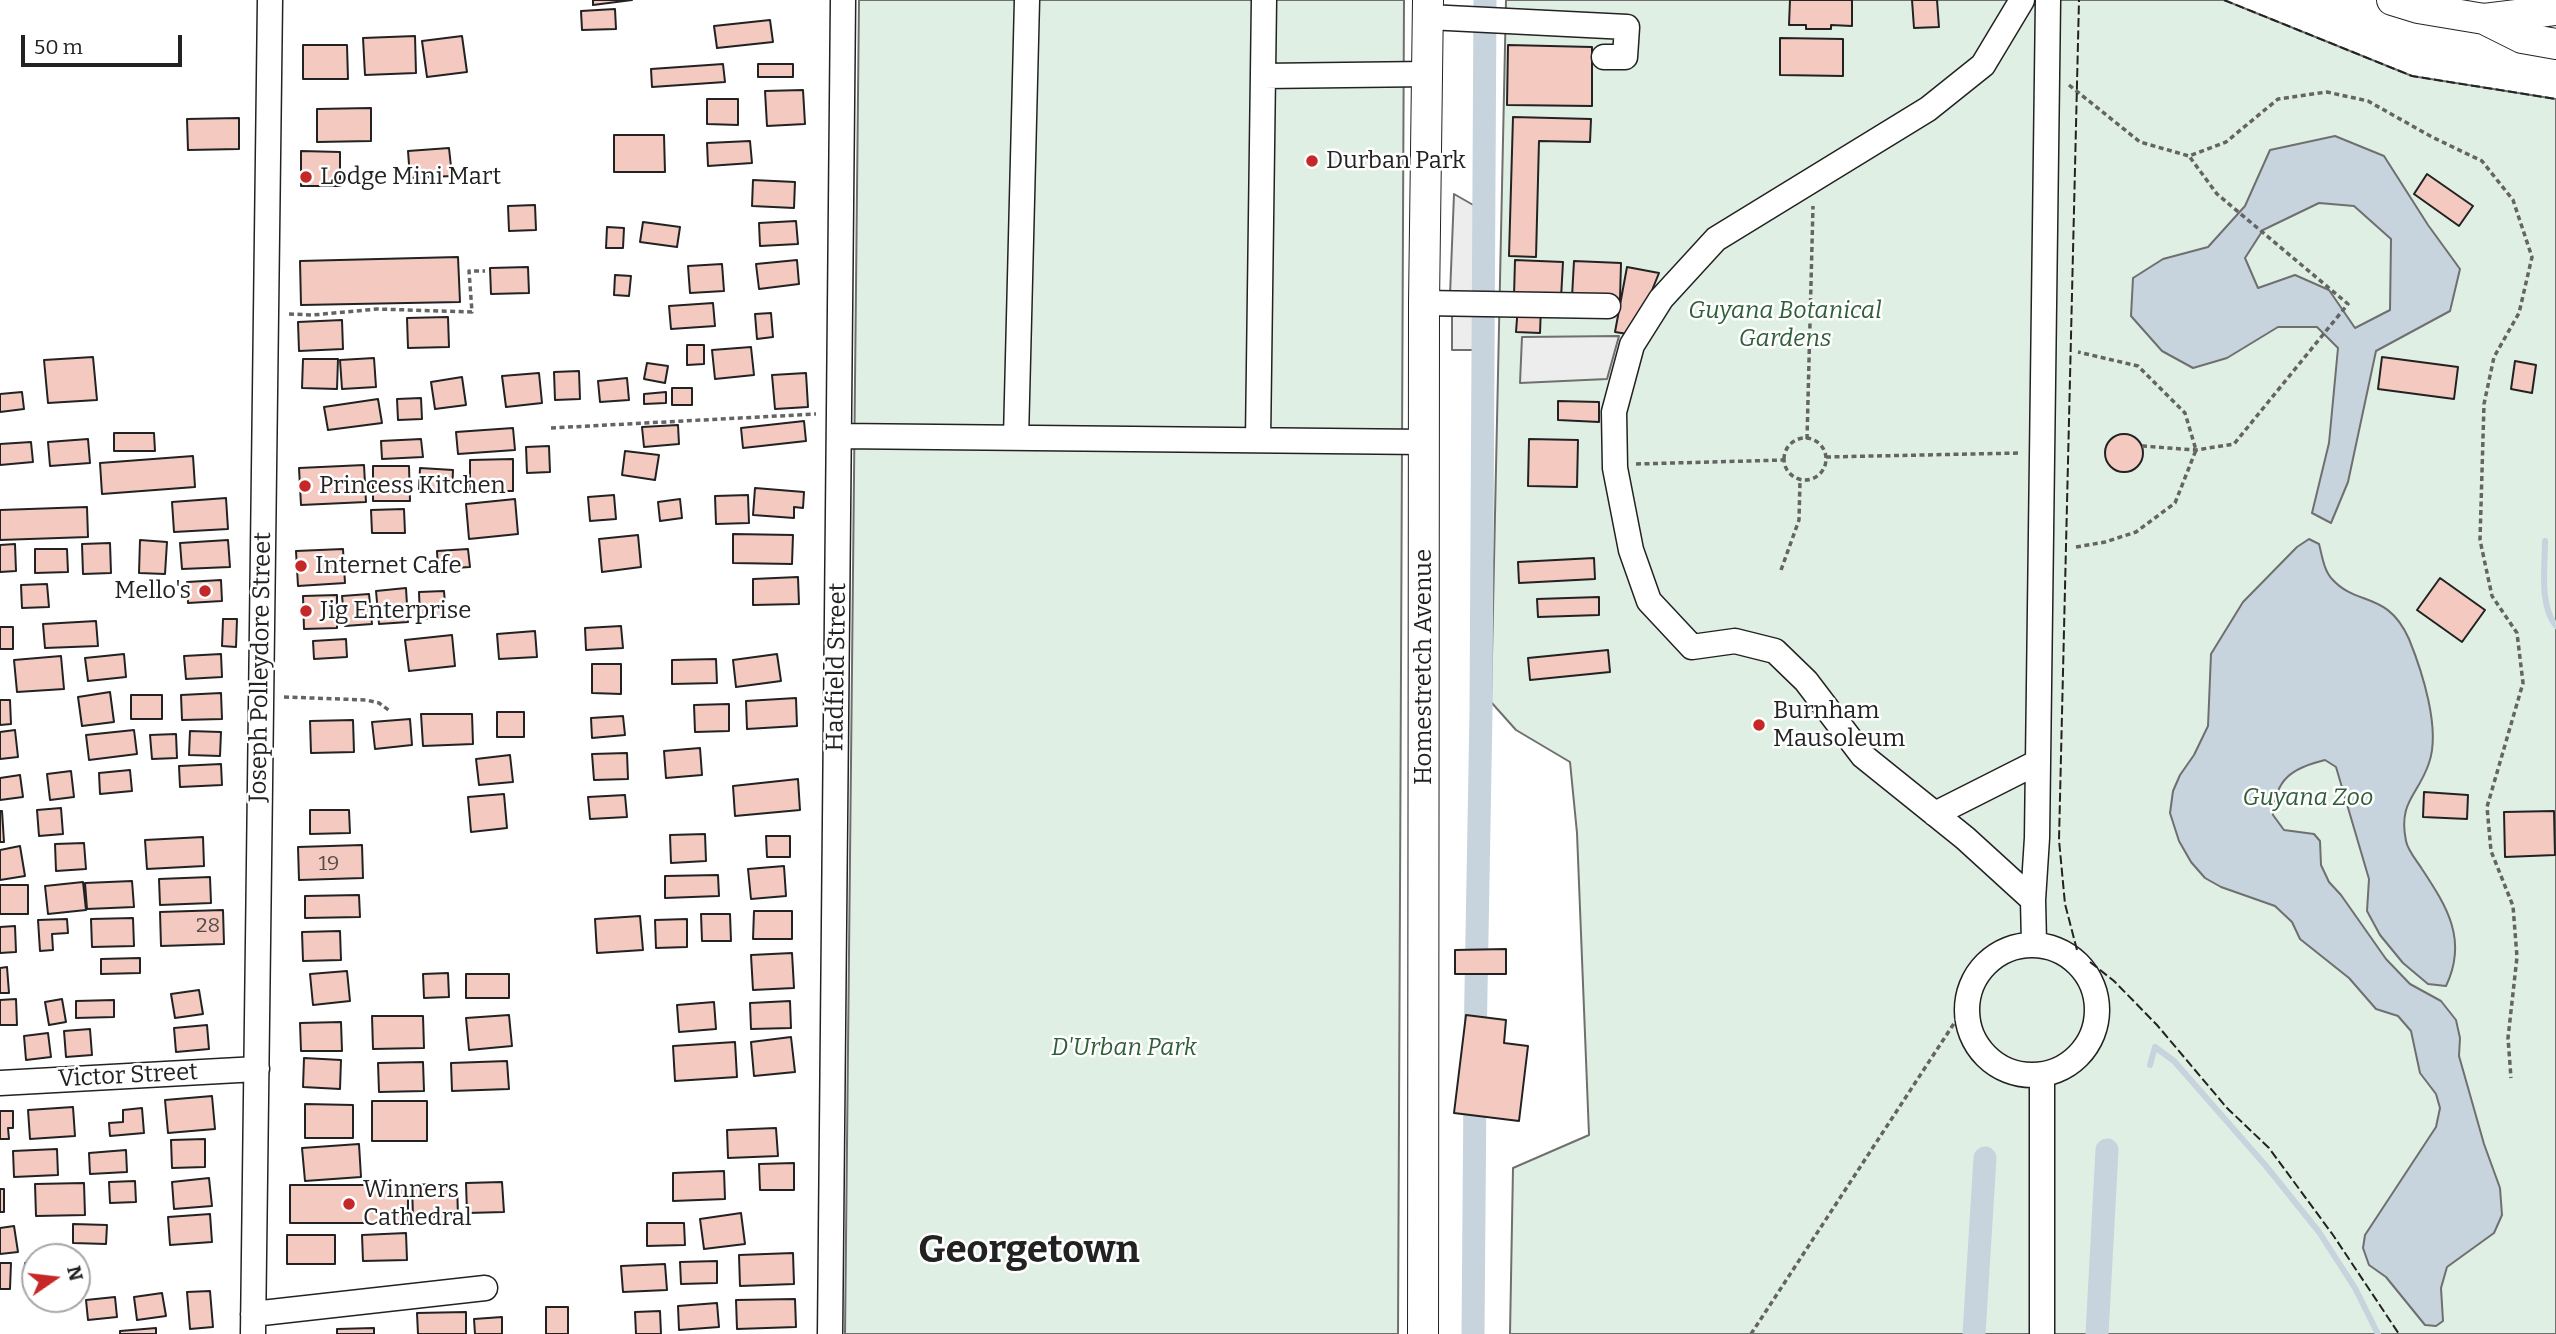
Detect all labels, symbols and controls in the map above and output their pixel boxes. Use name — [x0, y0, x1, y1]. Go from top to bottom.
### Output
scale bar — [24, 21, 186, 65]
text: 50 m — [34, 34, 83, 60]
place label: Durban Park — [1326, 147, 1466, 175]
marker: Durban Park — [1304, 153, 1320, 169]
place label: Lodge Mini Mart — [320, 163, 501, 191]
marker: Lodge Mini Mart — [298, 169, 314, 185]
park label: Guyana Botanical Gardens — [1688, 297, 1882, 353]
place label: Princess Kitchen — [319, 472, 506, 500]
marker: Princess Kitchen — [297, 478, 313, 494]
street label: Joseph Polleydore Street — [244, 532, 278, 802]
street label: Homestretch Avenue — [1410, 549, 1438, 785]
place label: Internet Cafe — [315, 552, 462, 580]
marker: Internet Cafe — [293, 558, 309, 574]
place label: Mello's — [114, 577, 191, 605]
street label: Hadfield Street — [821, 582, 853, 752]
marker: Mello's — [197, 583, 213, 599]
place label: Jig Enterprise — [320, 597, 471, 625]
marker: Jig Enterprise — [298, 603, 314, 619]
place label: Burnham Mausoleum — [1773, 697, 1905, 753]
marker: Burnham Mausoleum — [1751, 717, 1767, 733]
park label: Guyana Zoo — [2243, 784, 2373, 812]
house number: 19 — [319, 851, 339, 877]
house number: 28 — [196, 913, 220, 939]
park label: D'Urban Park — [1051, 1034, 1197, 1062]
street label: Victor Street — [57, 1058, 199, 1094]
place label: Winners Cathedral — [363, 1176, 472, 1232]
marker: Winners Cathedral — [341, 1196, 357, 1212]
district label: Georgetown — [918, 1228, 1140, 1274]
north arrow — [21, 1243, 91, 1313]
text: N — [62, 1263, 88, 1283]

